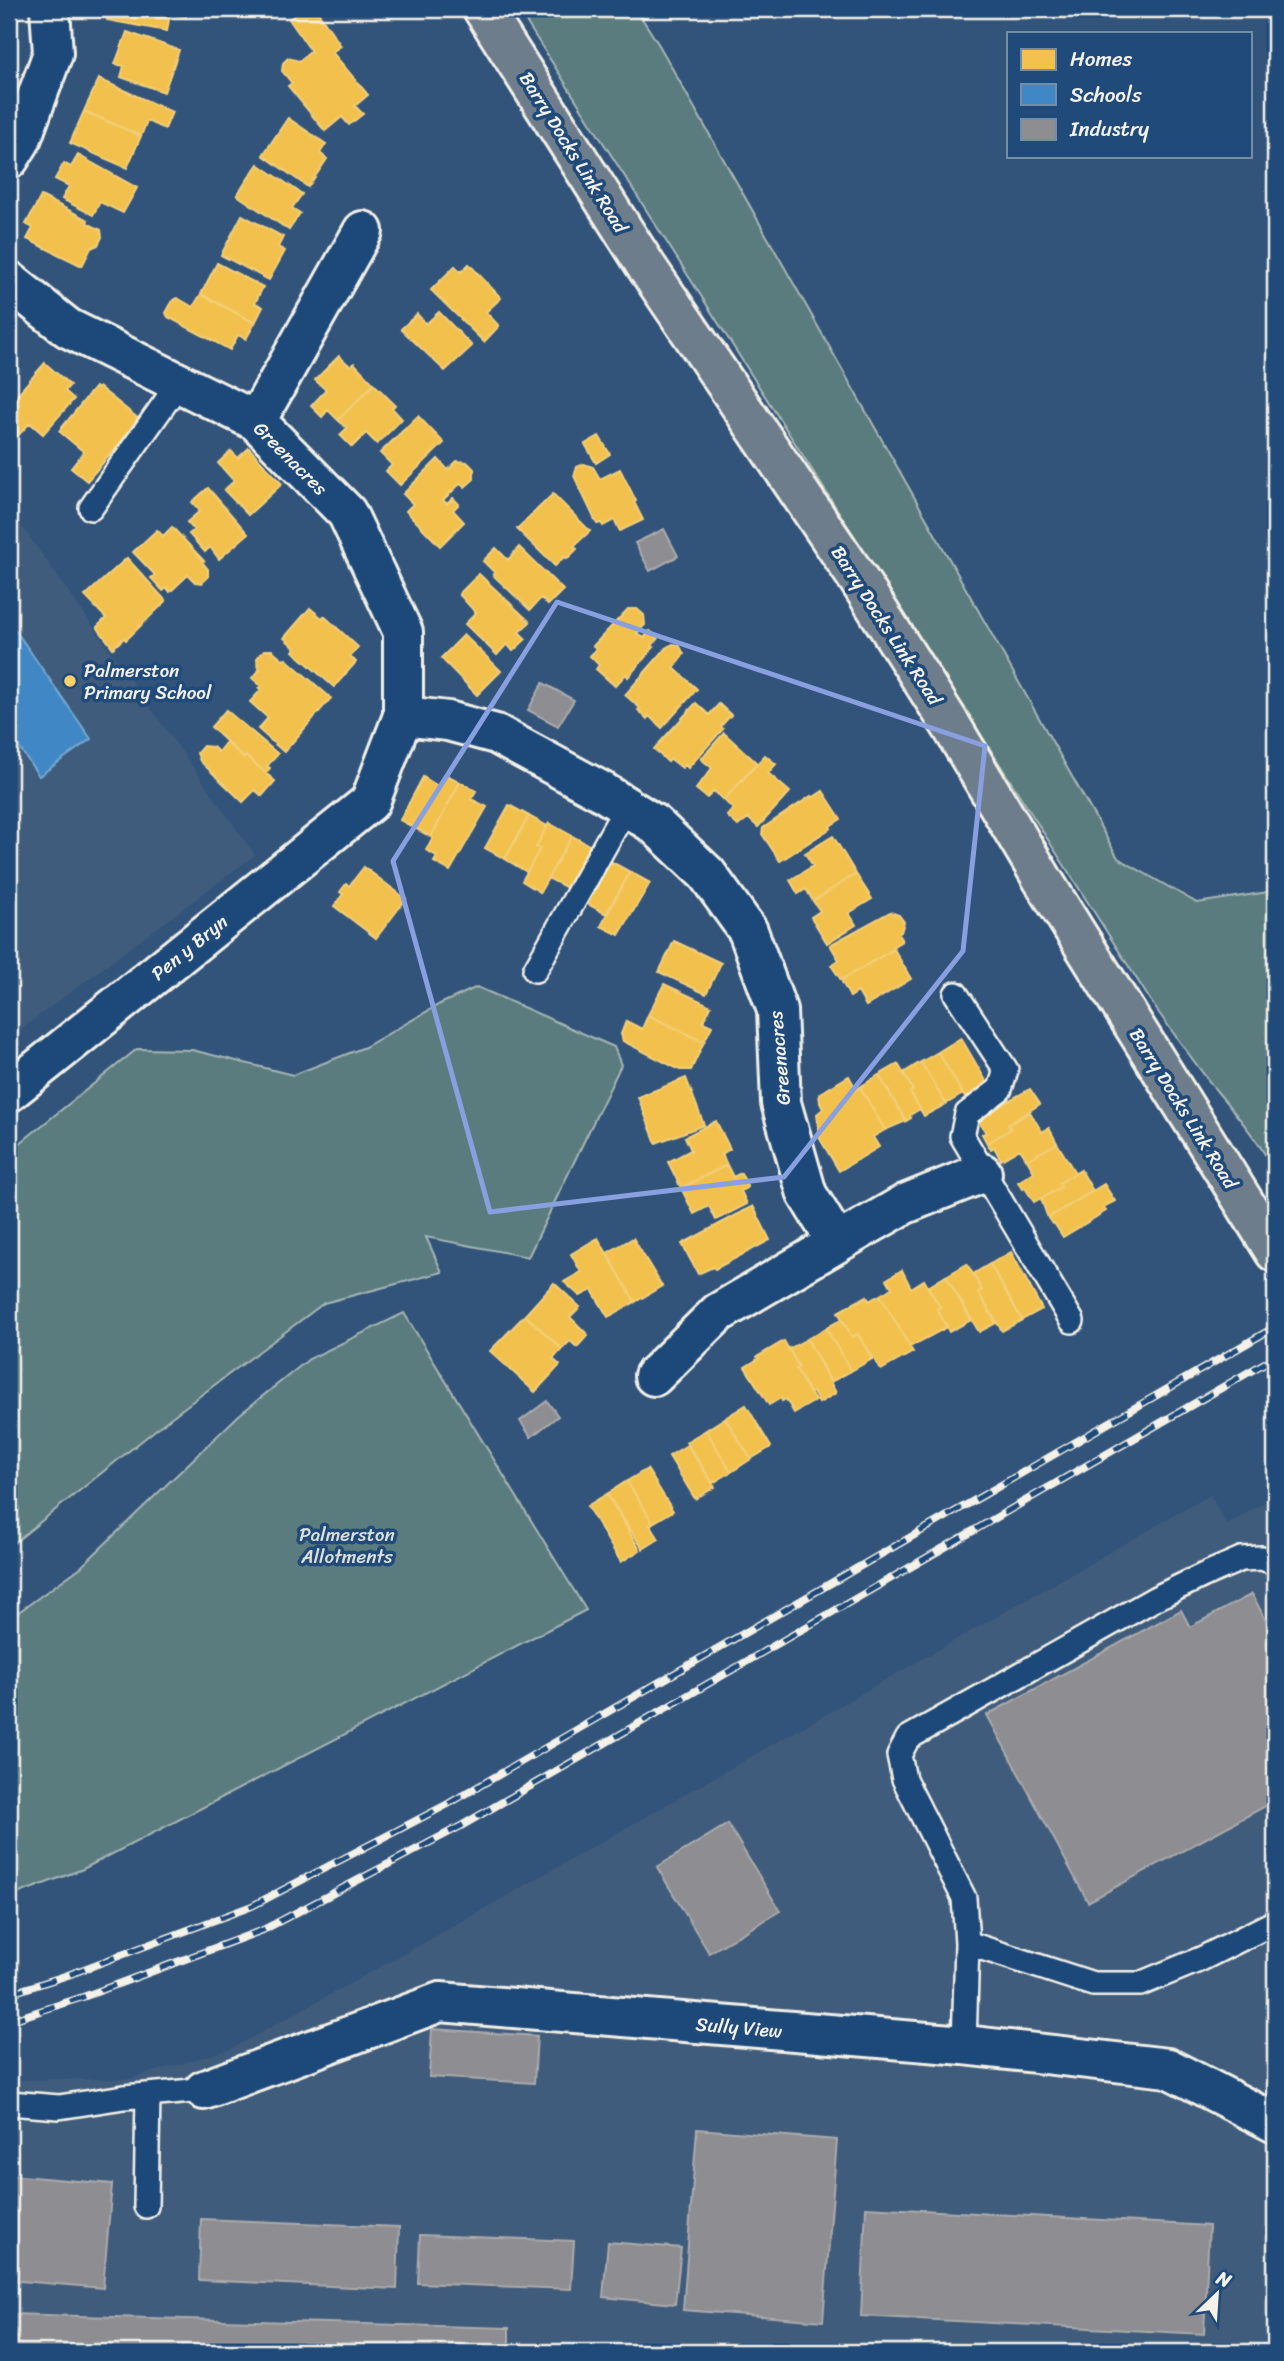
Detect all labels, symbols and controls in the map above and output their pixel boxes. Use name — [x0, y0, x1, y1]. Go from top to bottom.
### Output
legend — [1007, 32, 1252, 158]
text: Homes — [1070, 40, 1132, 78]
street label: Barry Docks Link Road — [511, 65, 638, 241]
text: Schools — [1070, 76, 1142, 114]
text: Industry — [1069, 110, 1149, 148]
street label: Greenacres — [245, 413, 336, 504]
street label: Barry Docks Link Road — [822, 539, 952, 714]
place label: Palmerston Primary School — [84, 654, 212, 709]
marker: Palmerston Primary School — [62, 673, 78, 689]
street label: Pen y Bryn — [143, 906, 235, 989]
street label: Greenacres — [759, 1009, 800, 1107]
street label: Barry Docks Link Road — [1121, 1021, 1248, 1197]
park label: Palmerston Allotments — [299, 1518, 395, 1573]
street label: Sully View — [694, 2007, 784, 2048]
north arrow — [1182, 2260, 1252, 2330]
text: N — [1210, 2261, 1238, 2297]

